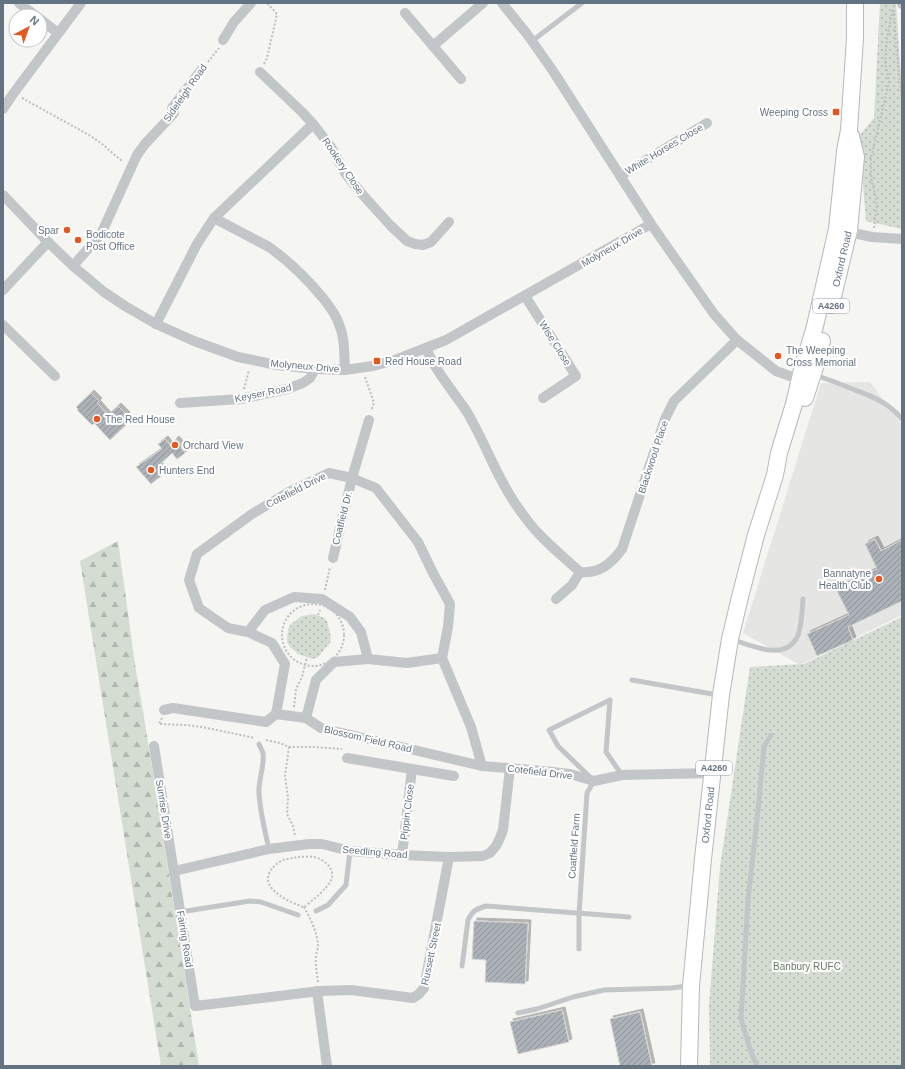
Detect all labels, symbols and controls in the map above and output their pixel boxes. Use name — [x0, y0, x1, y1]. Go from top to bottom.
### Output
north arrow — [8, 8, 48, 48]
text: N — [28, 13, 42, 28]
street label: Sideleigh Road — [161, 62, 209, 124]
place label: Weeping Cross — [760, 107, 828, 118]
marker: Weeping Cross — [831, 107, 841, 117]
street label: White Horses Close — [623, 121, 705, 176]
street label: Rookery Close — [320, 136, 366, 197]
place label: Spar — [38, 225, 60, 236]
marker: Spar — [62, 225, 72, 235]
street label: Molyneux Drive — [579, 225, 645, 269]
place label: Bodicote Post Office — [86, 229, 135, 252]
street label: Oxford Road — [830, 230, 854, 288]
marker: Bodicote Post Office — [73, 235, 83, 245]
road number: A4260 — [813, 299, 849, 313]
street label: Wise Close — [537, 319, 573, 368]
place label: The Weeping Cross Memorial — [786, 345, 856, 368]
marker: The Weeping Cross Memorial — [773, 351, 783, 361]
marker: Red House Road — [372, 356, 382, 366]
place label: Red House Road — [385, 356, 462, 367]
street label: Molyneux Drive — [270, 358, 340, 375]
street label: Keyser Road — [234, 382, 292, 404]
marker: The Red House — [92, 414, 102, 424]
place label: The Red House — [105, 414, 175, 425]
street label: Blackwood Place — [636, 419, 670, 495]
marker: Orchard View — [170, 440, 180, 450]
place label: Orchard View — [183, 440, 244, 451]
marker: Hunters End — [146, 465, 156, 475]
place label: Hunters End — [159, 465, 215, 476]
street label: Cotefield Drive — [264, 470, 328, 510]
street label: Coatfield Dr. — [330, 490, 354, 546]
place label: Bannatyne Health Club — [819, 568, 871, 591]
marker: Bannatyne Health Club — [874, 574, 884, 584]
street label: Blossom Field Road — [323, 724, 413, 754]
road number: A4260 — [696, 761, 732, 775]
street label: Cotefield Drive — [507, 763, 574, 782]
street label: Sunrise Drive — [154, 778, 174, 840]
street label: Pippin Close — [398, 783, 416, 841]
street label: Oxford Road — [700, 786, 716, 844]
street label: Coatfield Farm — [566, 813, 582, 879]
street label: Seedling Road — [342, 844, 408, 860]
street label: Fairing Road — [175, 910, 195, 968]
street label: Russett Street — [419, 922, 443, 986]
park label: Banbury RUFC — [773, 961, 841, 972]

